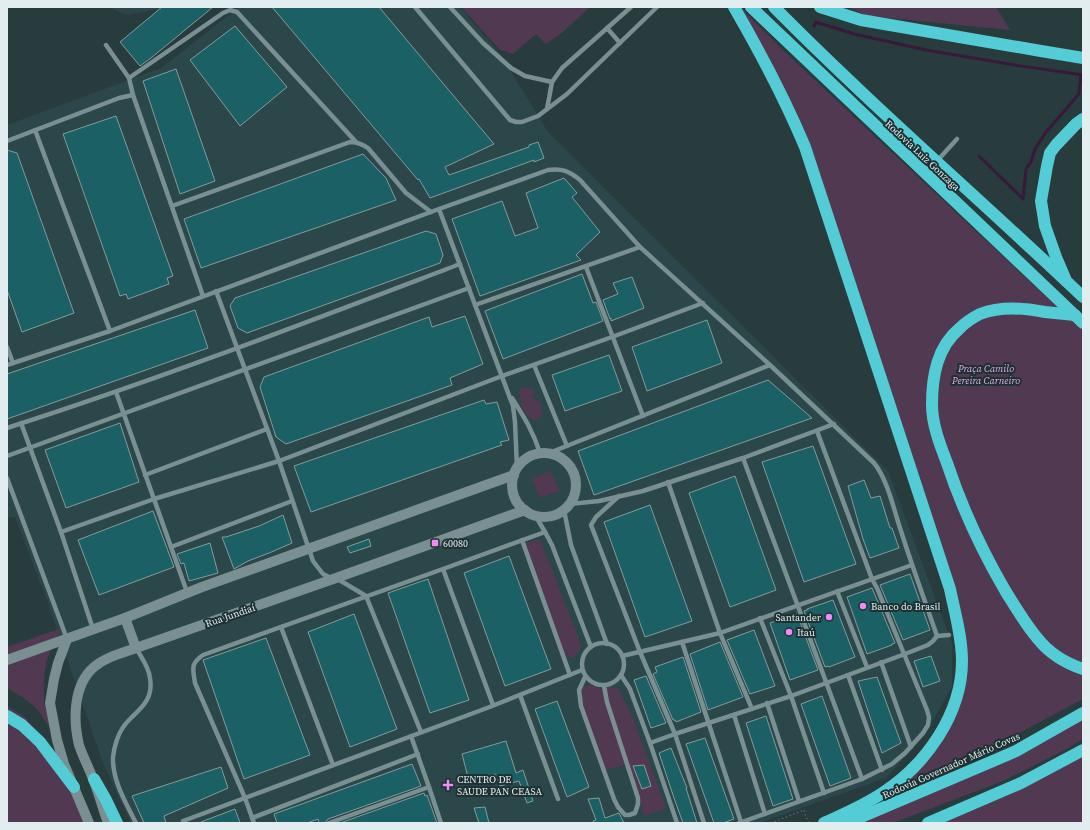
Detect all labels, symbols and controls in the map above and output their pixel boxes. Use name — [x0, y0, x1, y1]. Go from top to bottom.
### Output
street label: Rodovia Luiz Gonzaga — [882, 117, 964, 194]
park label: Praça Camilo Pereira Carneiro — [951, 362, 1020, 387]
place label: 60080 — [443, 537, 468, 550]
marker: 60080 — [430, 538, 440, 548]
place label: Banco do Brasil — [871, 600, 940, 613]
street label: Rua Jundiaí — [204, 601, 257, 630]
marker: Banco do Brasil — [858, 601, 868, 611]
place label: Santander — [775, 611, 822, 624]
marker: Santander — [824, 612, 834, 622]
place label: Itaú — [797, 626, 815, 639]
marker: Itaú — [784, 627, 794, 637]
street label: Rodovia Governador Mário Covas — [881, 729, 1022, 802]
place label: CENTRO DE SAUDE PAN CEASA — [457, 773, 542, 798]
marker: CENTRO DE SAUDE PAN CEASA — [442, 779, 454, 791]

